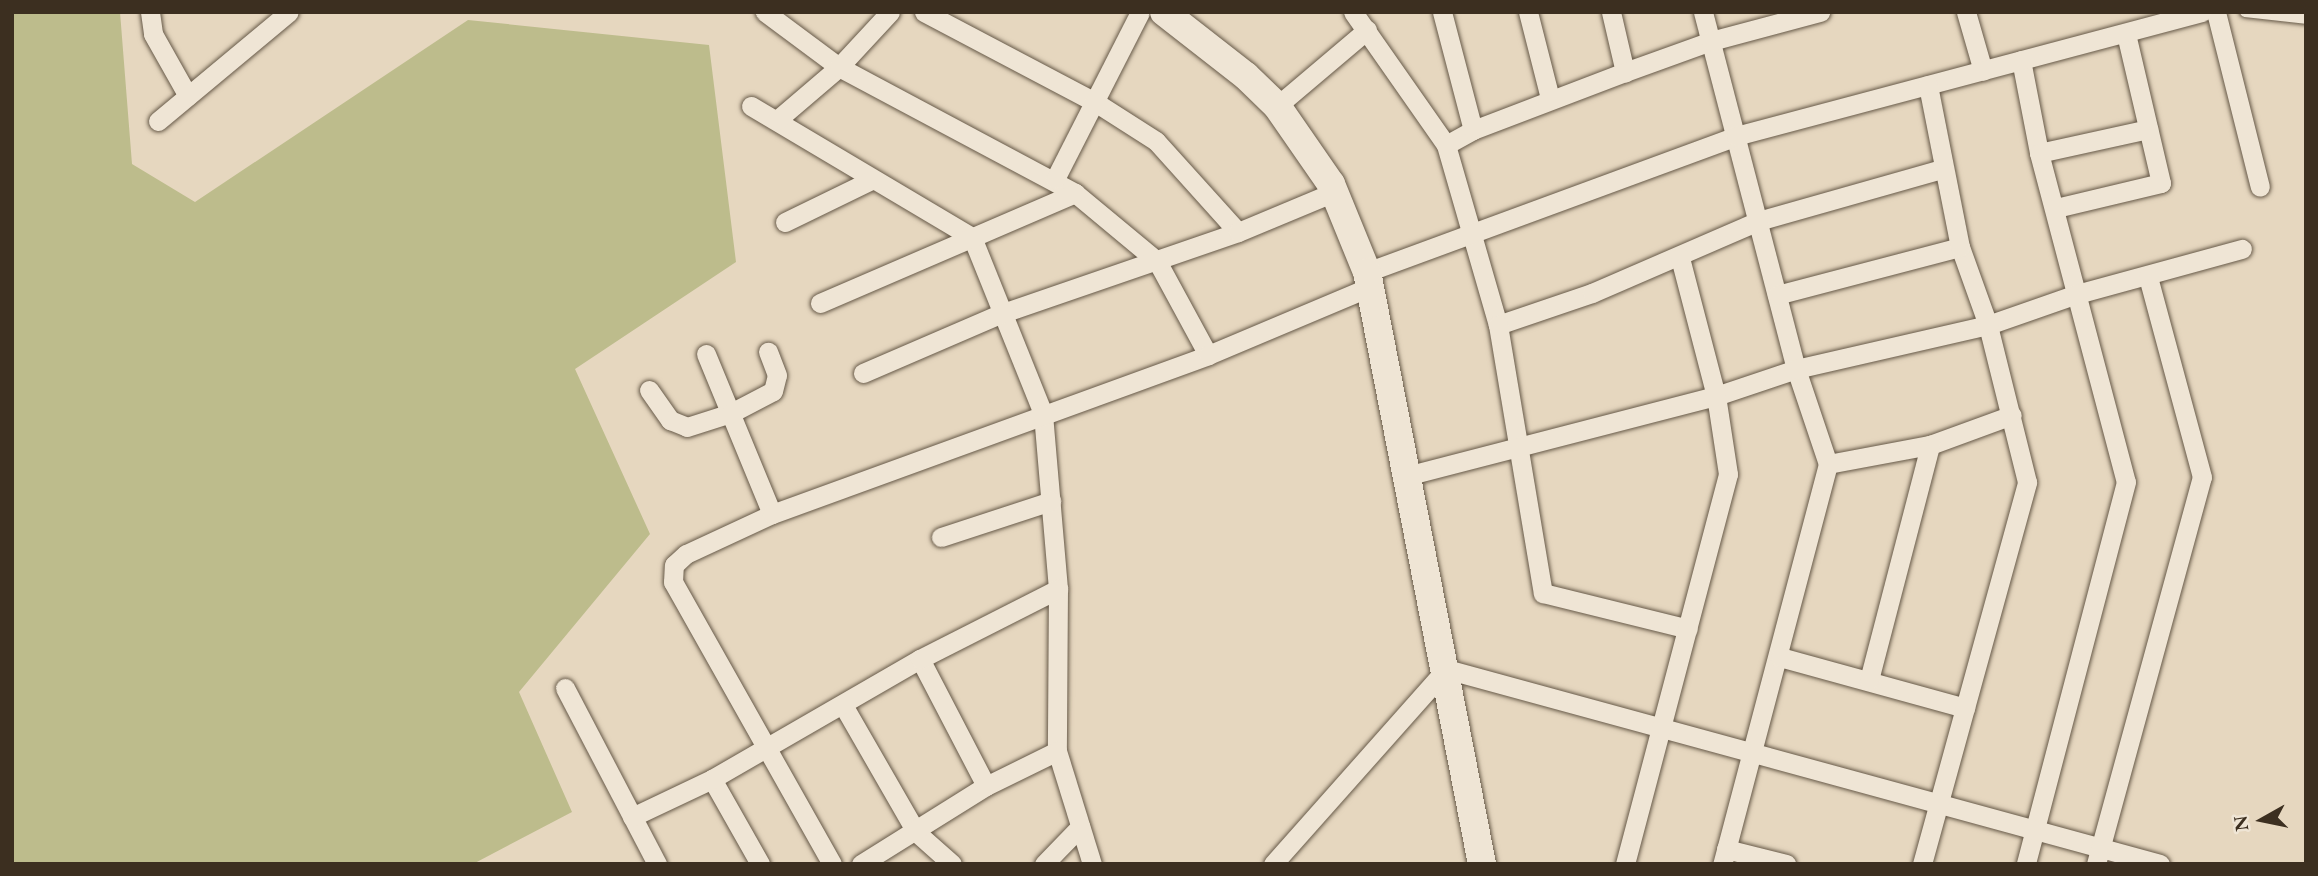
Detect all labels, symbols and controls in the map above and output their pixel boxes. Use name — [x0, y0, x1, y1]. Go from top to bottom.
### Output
north arrow — [2227, 785, 2297, 855]
text: N — [2227, 814, 2254, 833]

